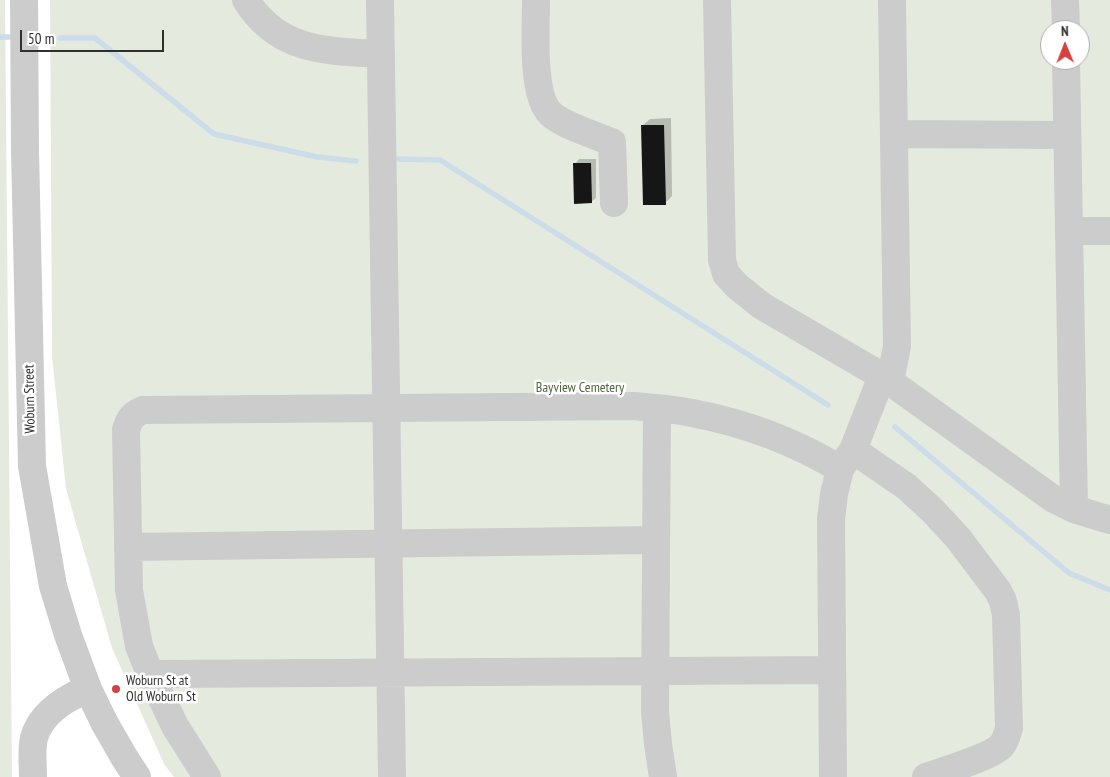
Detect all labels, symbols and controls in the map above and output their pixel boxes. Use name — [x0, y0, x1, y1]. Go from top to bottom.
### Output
scale bar — [22, 20, 166, 52]
north arrow — [1040, 20, 1090, 70]
text: N — [1061, 22, 1069, 40]
text: 50 m — [28, 29, 54, 48]
street label: Woburn Street — [21, 364, 39, 434]
park label: Bayview Cemetery — [536, 380, 624, 396]
place label: Woburn St at Old Woburn St — [126, 673, 196, 706]
marker: Woburn St at Old Woburn St — [110, 683, 122, 695]

